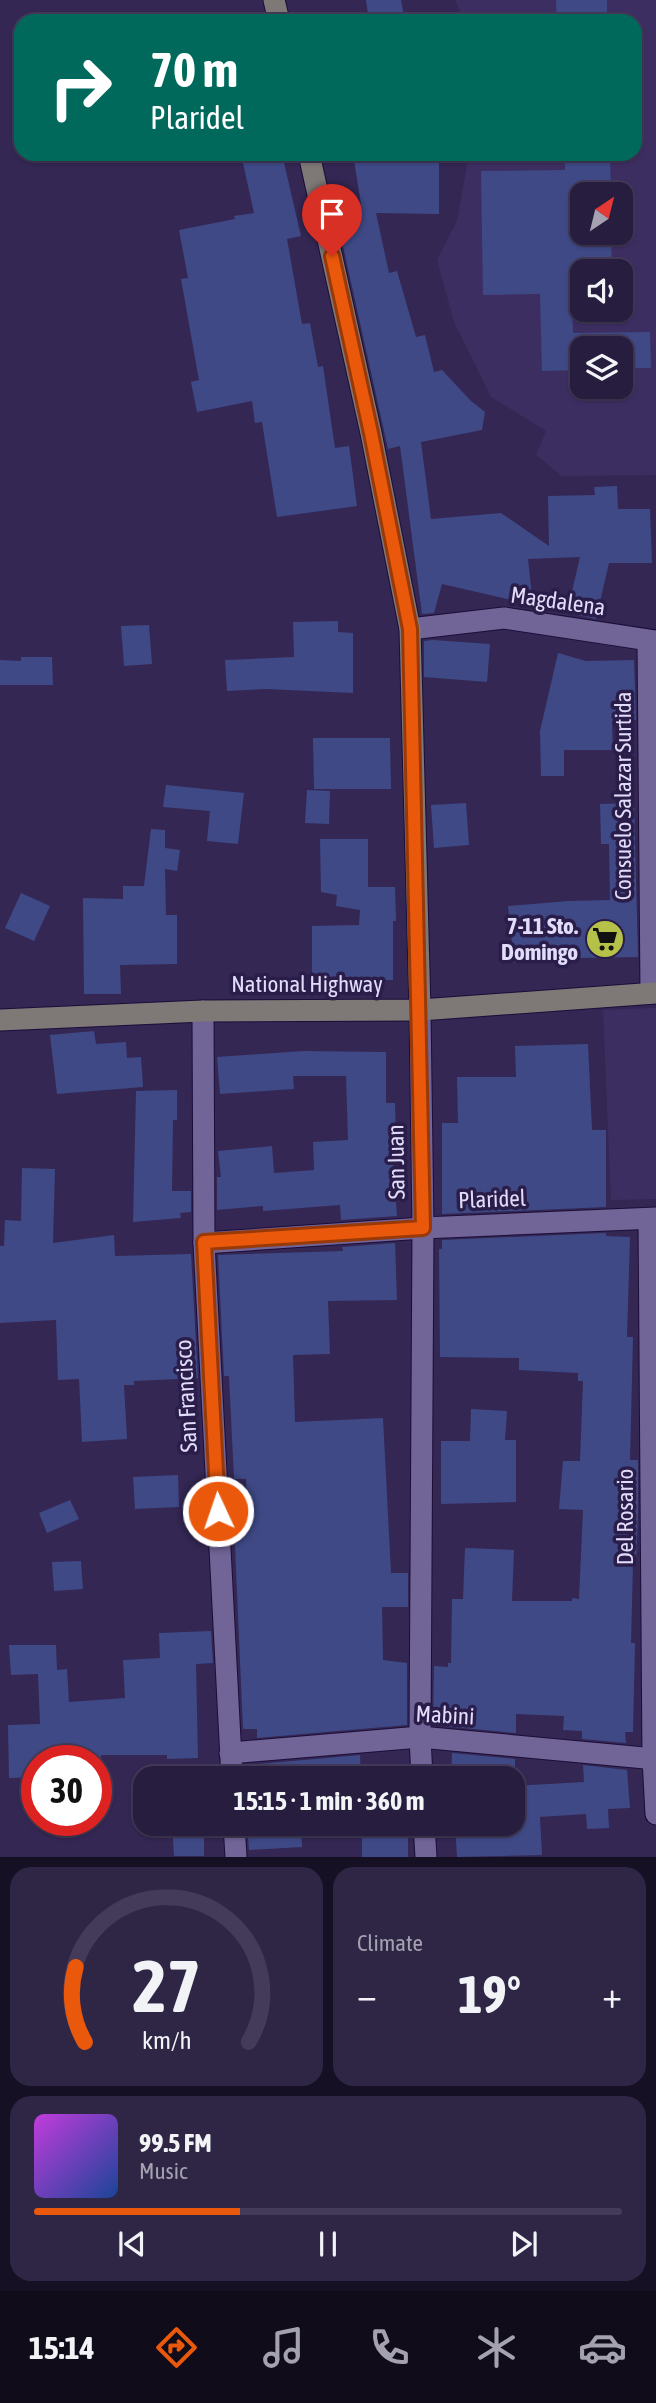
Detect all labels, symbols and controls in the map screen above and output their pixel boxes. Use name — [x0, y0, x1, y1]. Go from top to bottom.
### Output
text: 70 m — [150, 41, 238, 97]
icon: right — [35, 42, 126, 133]
text: Plaridel — [150, 99, 244, 136]
north arrow — [570, 182, 634, 245]
map controls — [570, 182, 633, 399]
pin — [302, 184, 362, 256]
icon: arrive — [313, 195, 351, 233]
button: sound — [570, 259, 633, 322]
button: layers — [570, 336, 633, 399]
street label: Magdalena — [509, 581, 607, 621]
street label: Consuelo Salazar Surtida — [610, 692, 636, 900]
place label: 7-11 Sto. Domingo — [501, 913, 578, 965]
supermarket icon: 7-11 Sto. Domingo — [584, 918, 626, 960]
street label: National Highway — [231, 971, 383, 997]
street label: San Juan — [382, 1124, 410, 1200]
street label: Plaridel — [458, 1185, 526, 1213]
street label: San Francisco — [170, 1339, 202, 1453]
street label: Del Rosario — [612, 1469, 638, 1565]
position arrow — [181, 1474, 255, 1548]
street label: Mabini — [415, 1700, 475, 1730]
speed limit sign: 30 — [21, 1745, 112, 1836]
text: 15:15 · 1 min · 360 m — [234, 1786, 424, 1816]
text: Climate — [357, 1930, 423, 1956]
text: 27 — [132, 1945, 201, 2028]
text: 19° — [458, 1964, 521, 2024]
text: − — [357, 1973, 377, 2016]
text: + — [602, 1973, 622, 2016]
text: km/h — [142, 2026, 191, 2054]
text: 99.5 FM — [139, 2128, 212, 2158]
text: Music — [139, 2158, 187, 2184]
icon: previous — [113, 2225, 151, 2263]
icon: pause — [309, 2225, 347, 2263]
icon: next — [505, 2225, 543, 2263]
icon: directions — [152, 2323, 201, 2372]
icon: music — [259, 2323, 308, 2372]
icon: phone — [365, 2323, 414, 2372]
icon: climate — [472, 2323, 521, 2372]
icon: car — [578, 2323, 627, 2372]
text: 15:14 — [29, 2329, 95, 2366]

